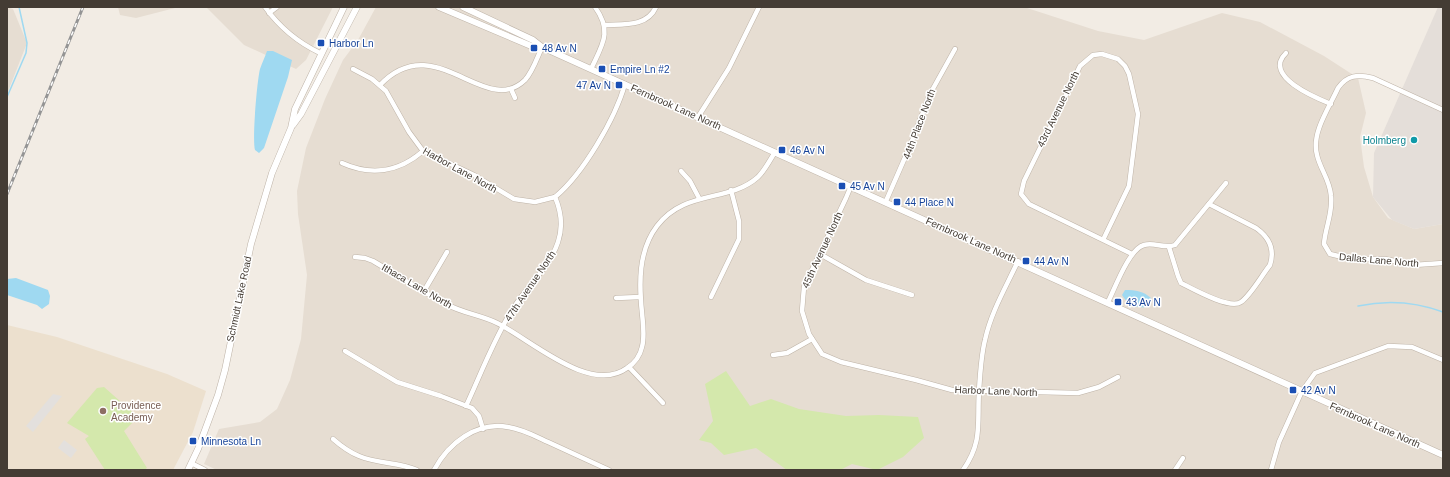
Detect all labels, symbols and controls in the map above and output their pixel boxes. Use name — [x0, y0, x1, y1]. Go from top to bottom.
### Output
marker: Harbor Ln — [316, 38, 326, 48]
place label: Harbor Ln — [329, 38, 373, 49]
marker: 48 Av N — [529, 43, 539, 53]
place label: 48 Av N — [542, 43, 577, 54]
marker: Empire Ln #2 — [597, 64, 607, 74]
place label: Empire Ln #2 — [610, 64, 670, 75]
street label: 43rd Avenue North — [1035, 69, 1081, 149]
place label: 47 Av N — [576, 80, 611, 91]
marker: 47 Av N — [614, 80, 624, 90]
street label: Fernbrook Lane North — [629, 82, 723, 132]
street label: 44th Place North — [901, 87, 937, 161]
place label: Holmberg — [1363, 135, 1406, 146]
marker: Holmberg — [1409, 135, 1419, 145]
street label: Harbor Lane North — [421, 145, 499, 195]
marker: 46 Av N — [777, 145, 787, 155]
place label: 46 Av N — [790, 145, 825, 156]
marker: 45 Av N — [837, 181, 847, 191]
place label: 45 Av N — [850, 181, 885, 192]
marker: 44 Place N — [892, 197, 902, 207]
place label: 44 Place N — [905, 197, 954, 208]
street label: 45th Avenue North — [800, 210, 844, 290]
street label: Fernbrook Lane North — [924, 215, 1018, 265]
street label: 47th Avenue North — [502, 249, 558, 323]
street label: Dallas Lane North — [1339, 251, 1419, 269]
street label: Schmidt Lake Road — [225, 255, 253, 343]
marker: 44 Av N — [1021, 256, 1031, 266]
place label: 44 Av N — [1034, 256, 1069, 267]
street label: Ithaca Lane North — [380, 261, 454, 311]
marker: 43 Av N — [1113, 297, 1123, 307]
place label: 43 Av N — [1126, 297, 1161, 308]
street label: Harbor Lane North — [954, 384, 1038, 398]
marker: 42 Av N — [1288, 385, 1298, 395]
place label: 42 Av N — [1301, 385, 1336, 396]
place label: Providence Academy — [111, 400, 161, 423]
street label: Fernbrook Lane North — [1328, 400, 1422, 450]
marker: Providence Academy — [98, 406, 108, 416]
marker: Minnesota Ln — [188, 436, 198, 446]
place label: Minnesota Ln — [201, 436, 261, 447]

